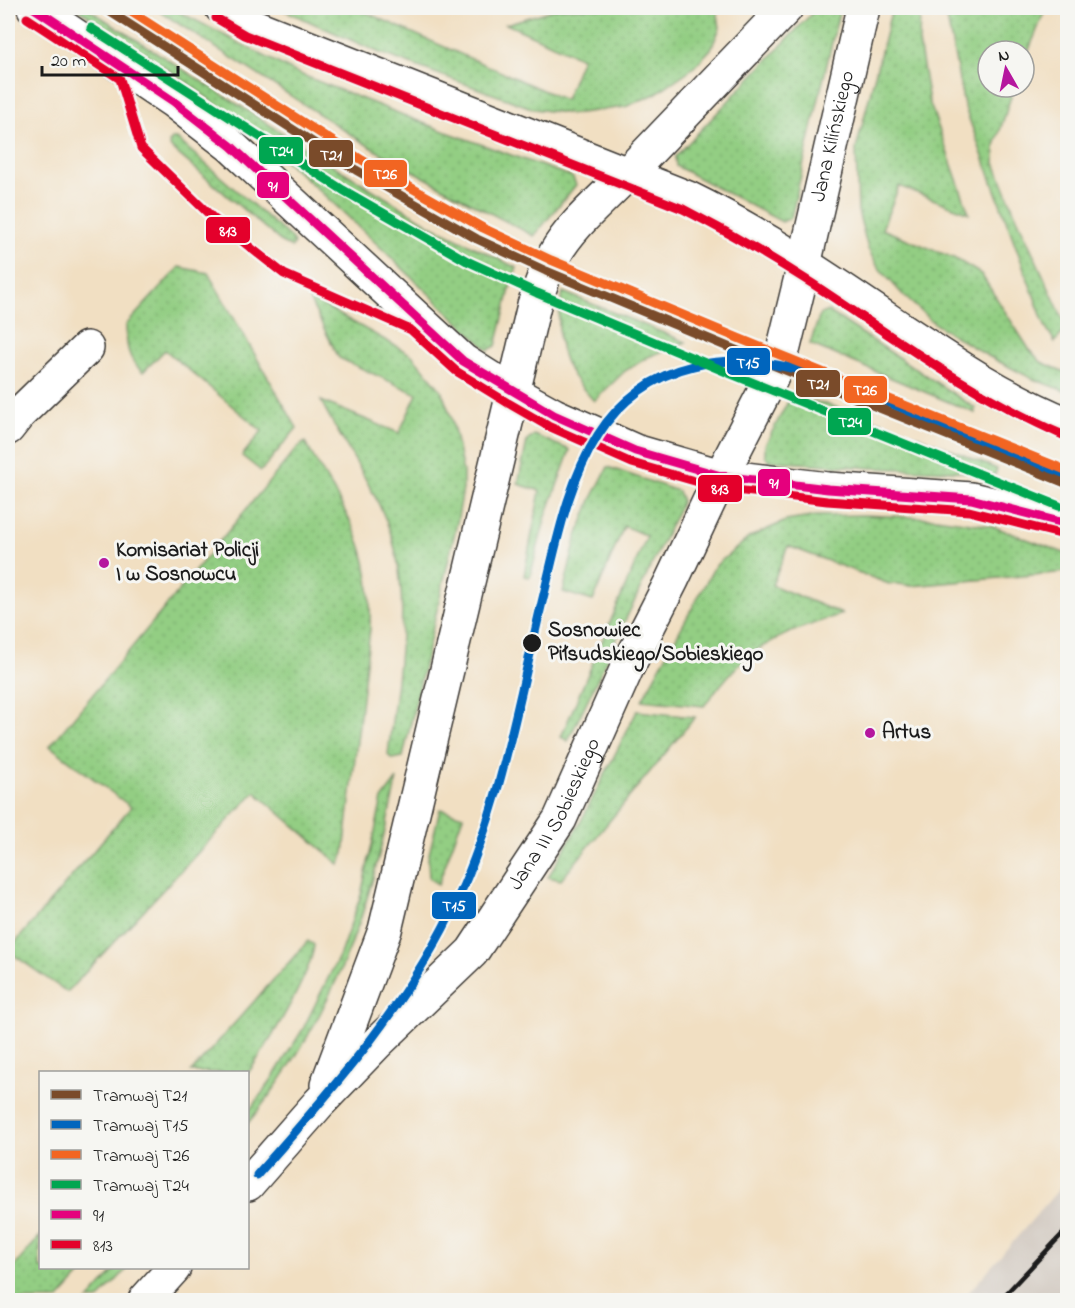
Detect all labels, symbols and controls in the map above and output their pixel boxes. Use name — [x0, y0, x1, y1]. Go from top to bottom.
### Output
scale bar — [42, 39, 178, 77]
north arrow — [976, 39, 1036, 99]
text: N — [997, 43, 1011, 69]
text: 20 m — [51, 49, 86, 75]
street label: Jana Kilińskiego — [804, 68, 863, 205]
line badge: T24 — [258, 136, 304, 165]
line badge: T21 — [308, 139, 354, 168]
text: T24 — [269, 140, 293, 164]
text: T21 — [320, 144, 343, 168]
line badge: T26 — [363, 159, 408, 188]
text: T26 — [373, 163, 398, 187]
line badge: 91 — [256, 171, 290, 199]
text: 91 — [267, 175, 279, 199]
line badge: 813 — [205, 216, 251, 244]
text: 813 — [218, 220, 237, 244]
line badge: T15 — [726, 347, 771, 376]
text: T15 — [736, 352, 761, 376]
line badge: T21 — [795, 369, 841, 398]
text: T21 — [807, 373, 830, 397]
line badge: T26 — [843, 375, 888, 404]
text: T26 — [853, 379, 878, 403]
line badge: T24 — [827, 407, 872, 436]
text: T24 — [838, 411, 862, 435]
line badge: 91 — [757, 468, 791, 497]
text: 91 — [768, 472, 780, 496]
line badge: 813 — [697, 474, 743, 503]
text: 813 — [710, 478, 729, 502]
place label: Komisariat Policji I w Sosnowcu — [116, 536, 259, 590]
marker: Komisariat Policji I w Sosnowcu — [97, 556, 111, 570]
place label: Sosnowiec Piłsudskiego/Sobieskiego — [548, 616, 763, 672]
marker: Sosnowiec Piłsudskiego/Sobieskiego — [521, 632, 543, 654]
place label: Artus — [882, 718, 931, 748]
marker: Artus — [863, 726, 877, 740]
street label: Jana III Sobieskiego — [502, 733, 609, 897]
line badge: T15 — [431, 891, 477, 920]
text: T15 — [442, 895, 467, 919]
legend — [39, 1071, 249, 1269]
text: Tramwaj T21 — [93, 1084, 187, 1110]
text: Tramwaj T15 — [93, 1114, 189, 1140]
text: Tramwaj T26 — [93, 1144, 189, 1170]
text: Tramwaj T24 — [93, 1174, 189, 1200]
text: 91 — [93, 1204, 104, 1230]
text: 813 — [93, 1234, 113, 1260]

